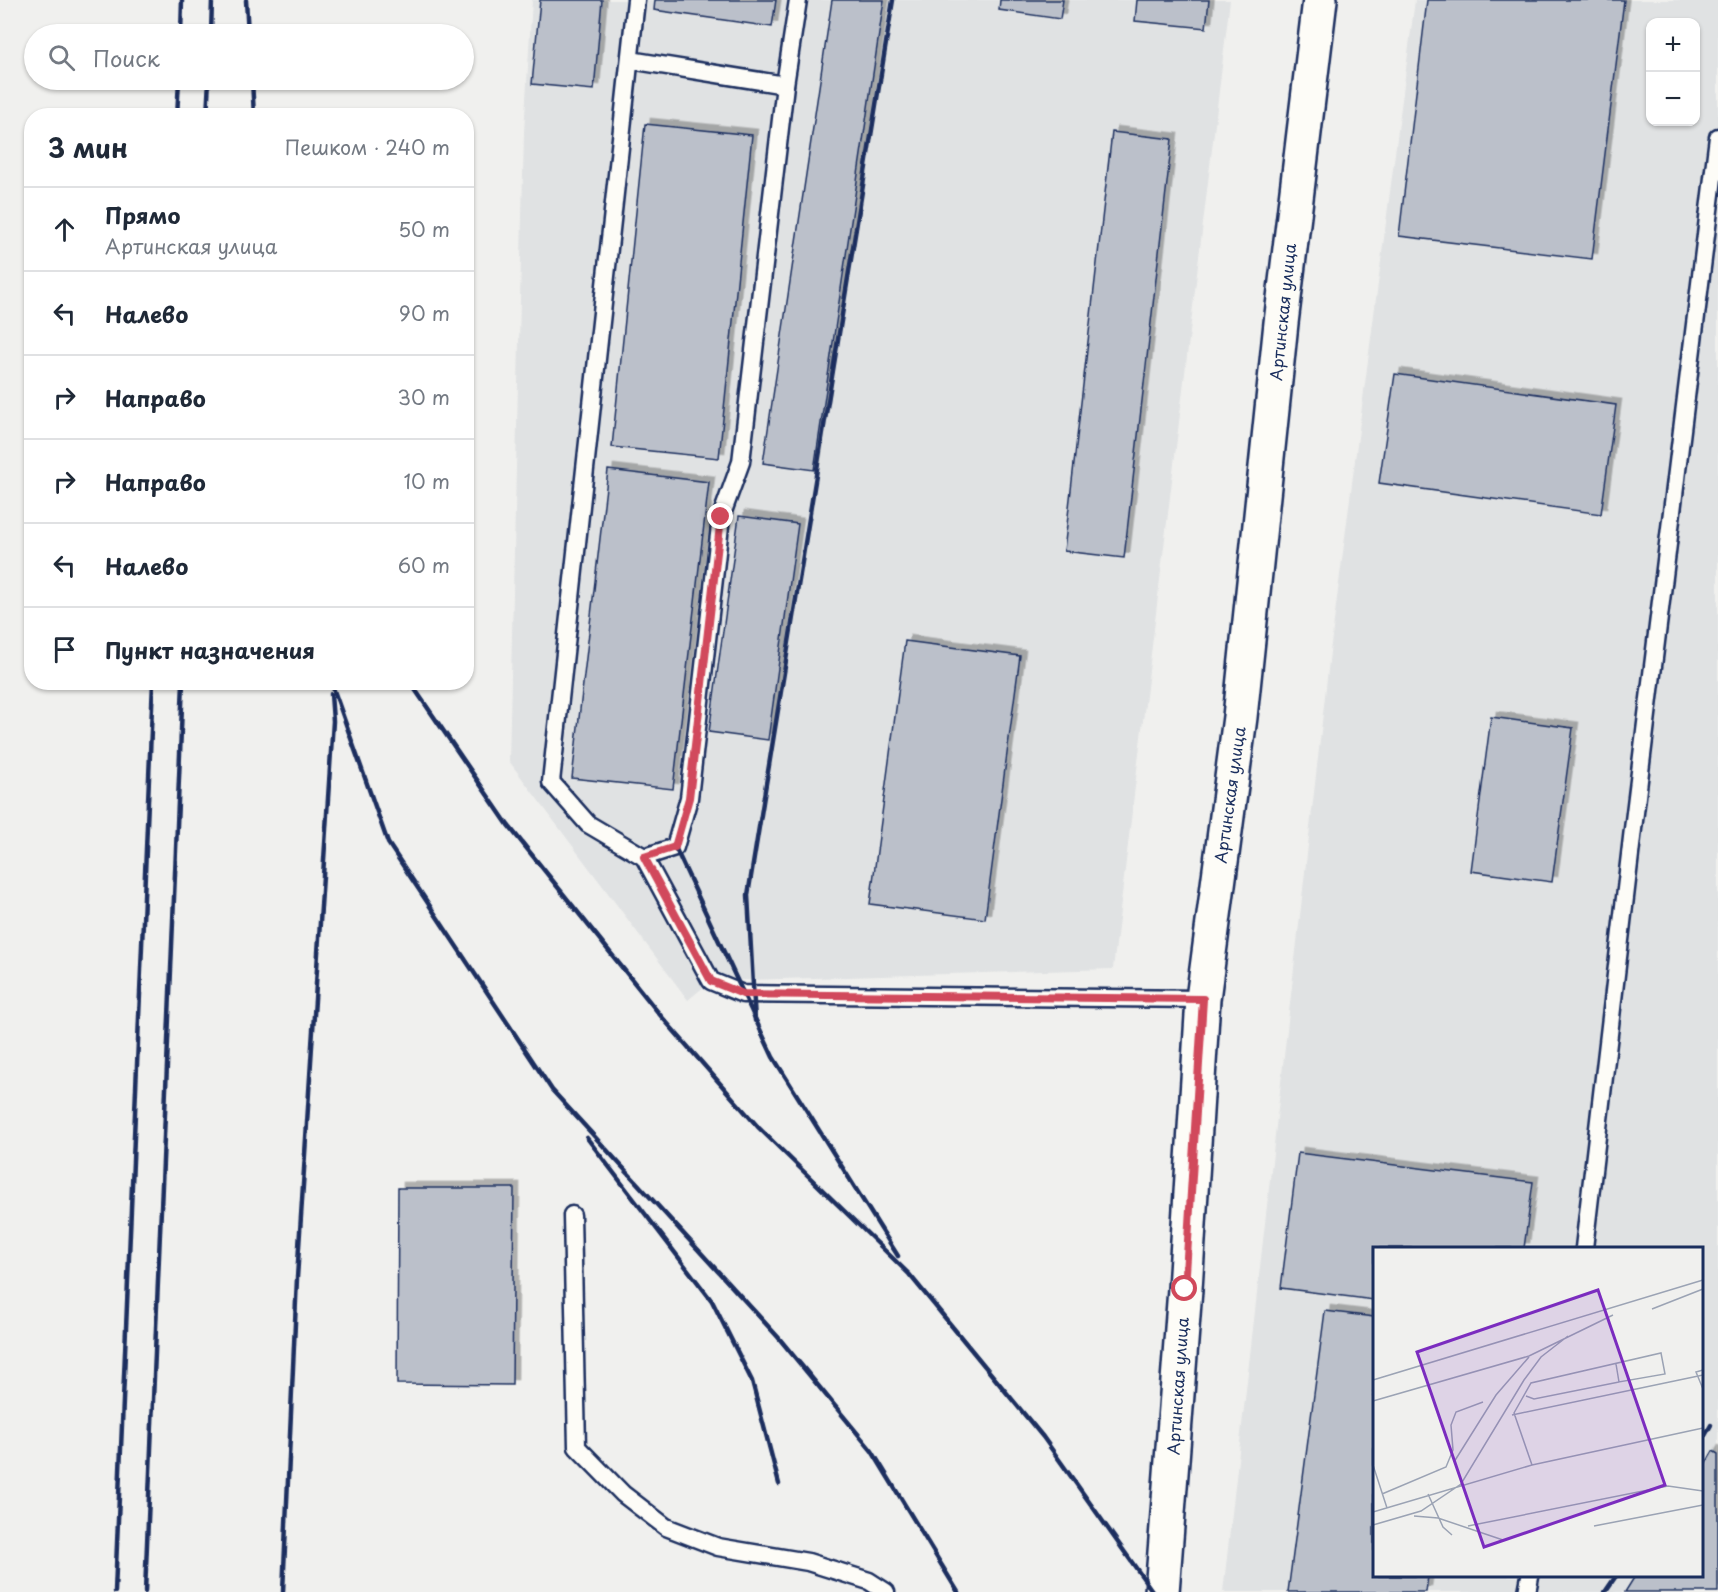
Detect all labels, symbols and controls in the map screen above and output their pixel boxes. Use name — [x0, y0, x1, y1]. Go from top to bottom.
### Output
map controls — [1646, 18, 1700, 126]
button: + — [1646, 18, 1700, 72]
search box — [24, 24, 474, 90]
icon: search — [45, 41, 78, 74]
text: Поиск — [93, 41, 160, 74]
button: − — [1646, 72, 1700, 126]
text: 3 мин — [48, 128, 128, 167]
text: Пешком · 240 m — [285, 132, 450, 162]
text: Прямо — [105, 198, 180, 231]
icon: ahead — [48, 213, 81, 246]
text: 50 m — [398, 214, 450, 244]
text: Артинская улица — [105, 231, 277, 261]
street label: Артинская улица — [1263, 242, 1301, 382]
icon: left — [48, 297, 81, 330]
text: Налево — [105, 297, 188, 330]
text: 90 m — [399, 298, 450, 328]
icon: right — [48, 381, 81, 414]
text: Направо — [105, 381, 206, 414]
text: 30 m — [397, 382, 450, 412]
icon: right — [48, 465, 81, 498]
text: Направо — [105, 465, 206, 498]
text: 10 m — [403, 466, 450, 496]
route end — [707, 503, 733, 529]
icon: left — [48, 549, 81, 582]
text: Налево — [105, 549, 188, 582]
text: 60 m — [398, 550, 450, 580]
icon: arrive — [48, 633, 81, 666]
text: Пункт назначения — [105, 633, 315, 666]
street label: Артинская улица — [1208, 725, 1250, 865]
inset map — [1373, 1247, 1703, 1577]
route start — [1171, 1275, 1197, 1301]
street label: Артинская улица — [1160, 1316, 1194, 1456]

